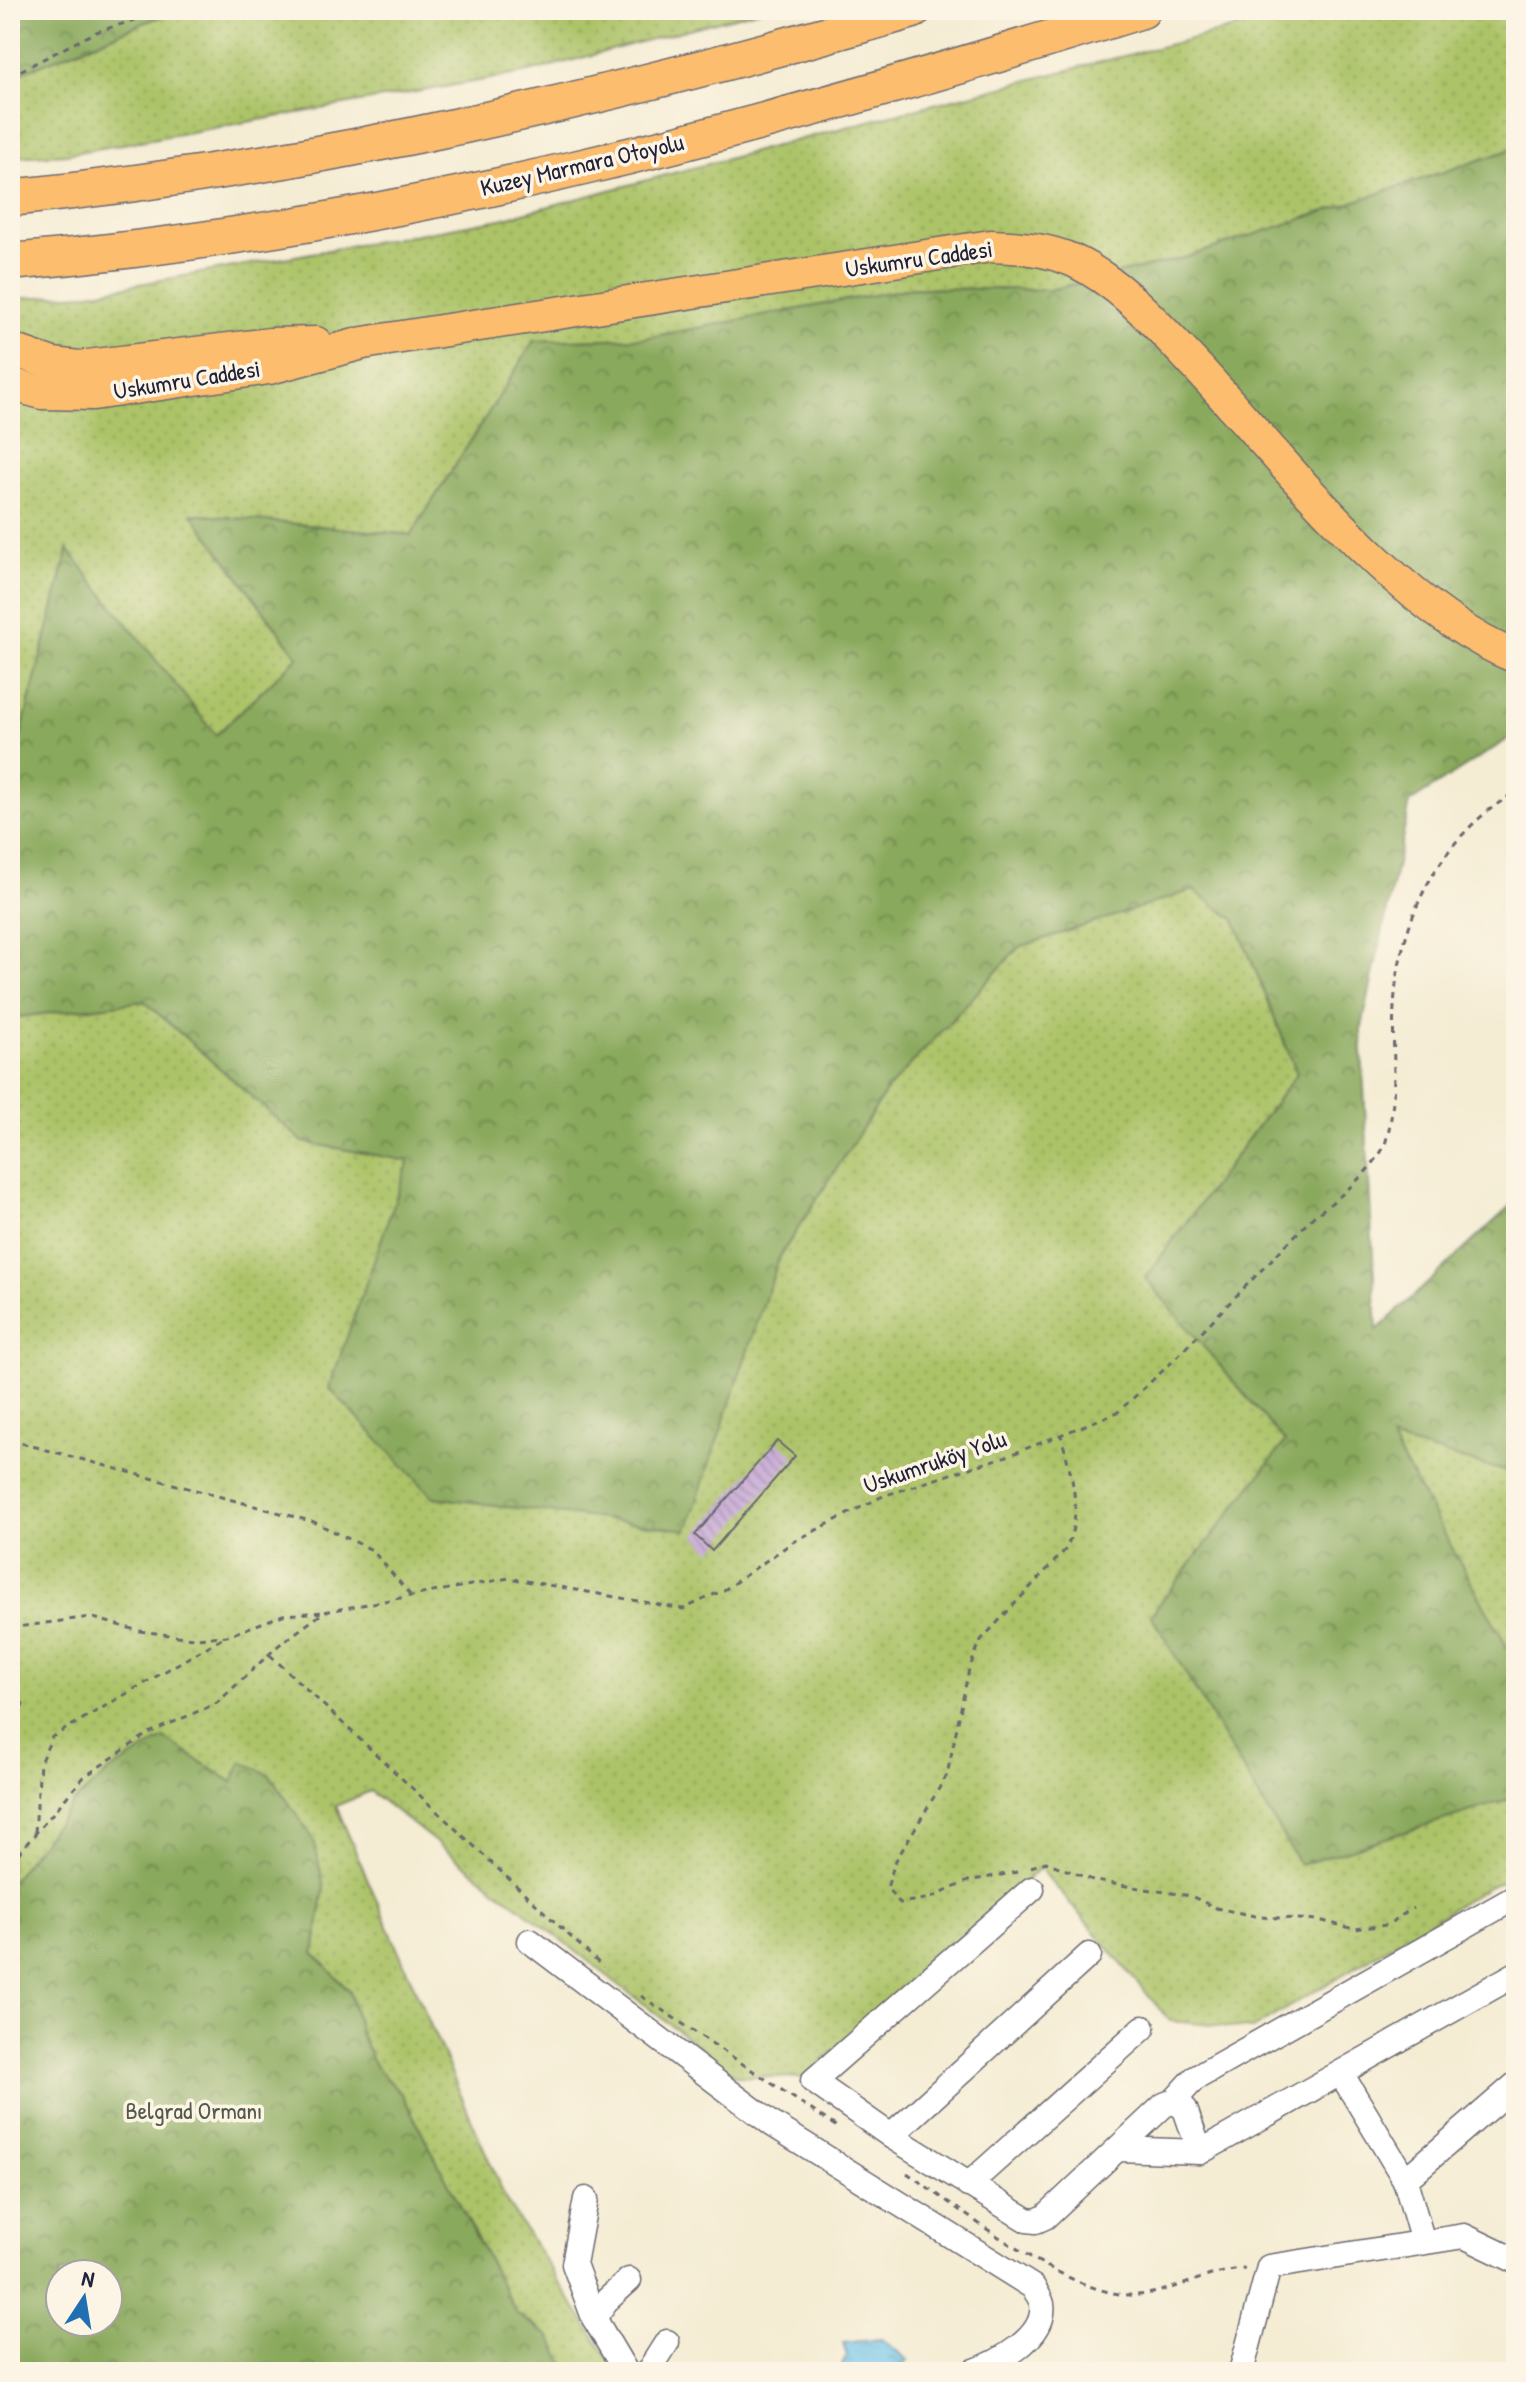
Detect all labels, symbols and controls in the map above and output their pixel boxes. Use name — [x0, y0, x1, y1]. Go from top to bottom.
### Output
street label: Kuzey Marmara Otoyolu — [477, 125, 687, 203]
street label: Uskumru Caddesi — [843, 232, 994, 284]
street label: Uskumru Caddesi — [111, 352, 263, 406]
street label: Uskumruköy Yolu — [859, 1422, 1011, 1500]
park label: Belgrad Ormanı — [126, 2094, 262, 2126]
north arrow — [44, 2258, 124, 2338]
text: N — [79, 2263, 97, 2294]

